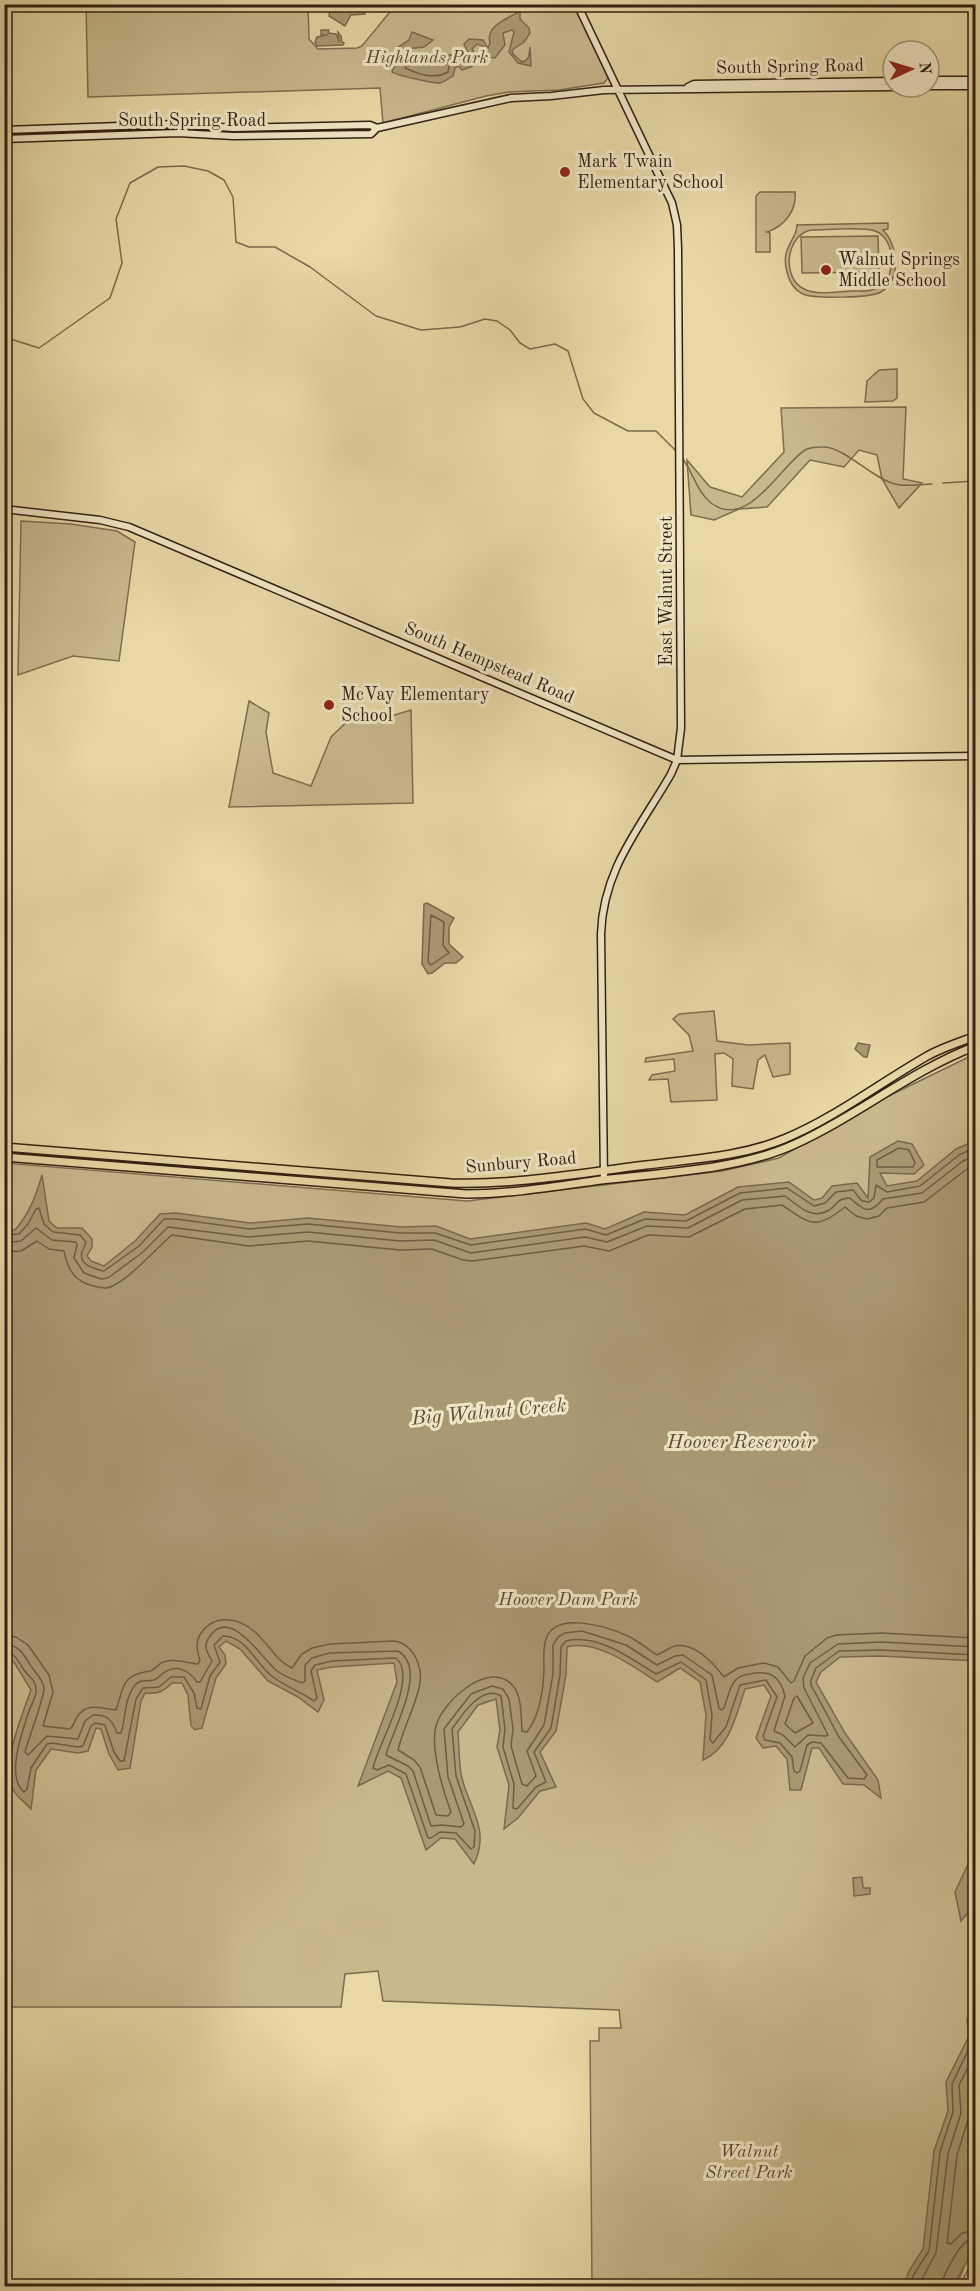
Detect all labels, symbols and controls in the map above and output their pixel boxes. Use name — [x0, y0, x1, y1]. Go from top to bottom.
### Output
north arrow — [881, 39, 941, 99]
park label: Highlands Park — [365, 49, 489, 67]
street label: South Spring Road — [716, 57, 864, 77]
text: N — [916, 61, 932, 76]
street label: South Spring Road — [118, 112, 266, 130]
place label: Mark Twain Elementary School — [577, 153, 724, 192]
marker: Mark Twain Elementary School — [558, 165, 572, 179]
place label: Walnut Springs Middle School — [838, 251, 960, 290]
marker: Walnut Springs Middle School — [819, 263, 833, 277]
street label: East Walnut Street — [658, 516, 676, 666]
street label: South Hempstead Road — [401, 619, 577, 707]
place label: McVay Elementary School — [341, 686, 490, 725]
marker: McVay Elementary School — [322, 698, 336, 712]
street label: Sunbury Road — [465, 1149, 577, 1177]
water label: Big Walnut Creek — [410, 1396, 567, 1430]
water label: Hoover Reservoir — [666, 1433, 815, 1453]
park label: Hoover Dam Park — [497, 1591, 638, 1609]
park label: Walnut Street Park — [705, 2143, 793, 2182]

